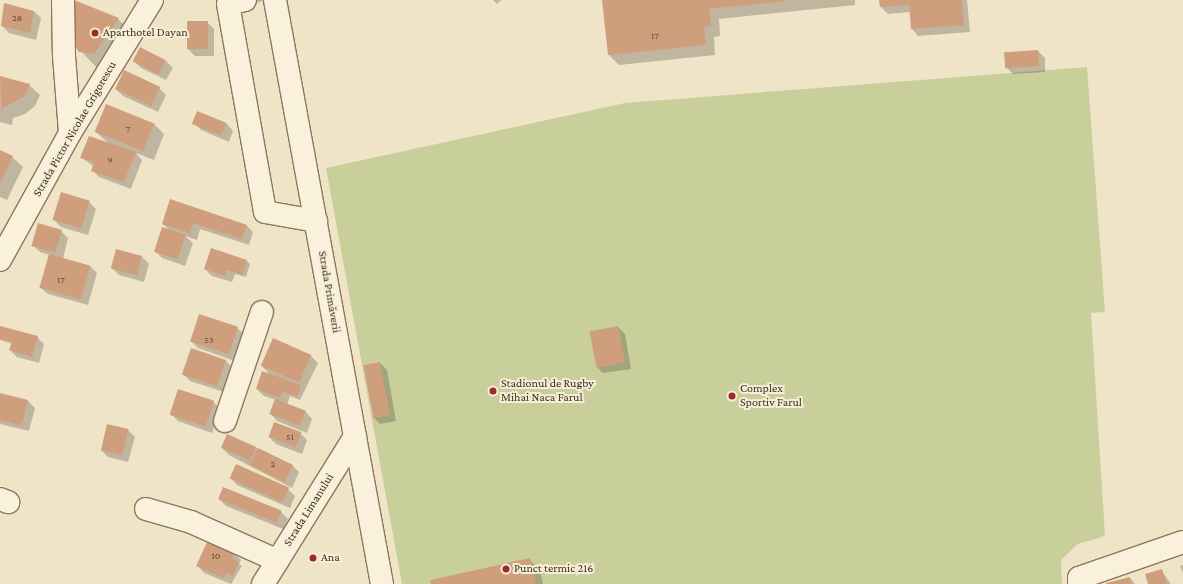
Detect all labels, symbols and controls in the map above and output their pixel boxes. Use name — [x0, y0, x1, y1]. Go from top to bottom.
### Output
house number: 28 — [12, 12, 22, 24]
place label: Aparthotel Dayan — [103, 26, 188, 40]
marker: Aparthotel Dayan — [90, 28, 100, 38]
house number: 17 — [651, 30, 659, 42]
street label: Strada Pictor Nicolae Grigorescu — [30, 59, 120, 199]
house number: 7 — [126, 123, 130, 135]
house number: 9 — [107, 154, 113, 166]
street label: Strada Primăverii — [315, 250, 343, 334]
house number: 17 — [57, 274, 65, 286]
house number: 53 — [204, 334, 214, 346]
place label: Stadionul de Rugby Mihai Naca Farul — [501, 377, 594, 405]
place label: Complex Sportiv Farul — [740, 382, 802, 410]
marker: Stadionul de Rugby Mihai Naca Farul — [488, 386, 498, 396]
marker: Complex Sportiv Farul — [727, 391, 737, 401]
house number: 51 — [286, 431, 294, 443]
house number: 2 — [271, 458, 275, 470]
street label: Strada Limanului — [281, 471, 337, 549]
house number: 10 — [212, 550, 220, 562]
place label: Ana — [321, 551, 340, 565]
marker: Ana — [308, 553, 318, 563]
place label: Punct termic 216 — [514, 562, 593, 576]
marker: Punct termic 216 — [501, 564, 511, 574]

